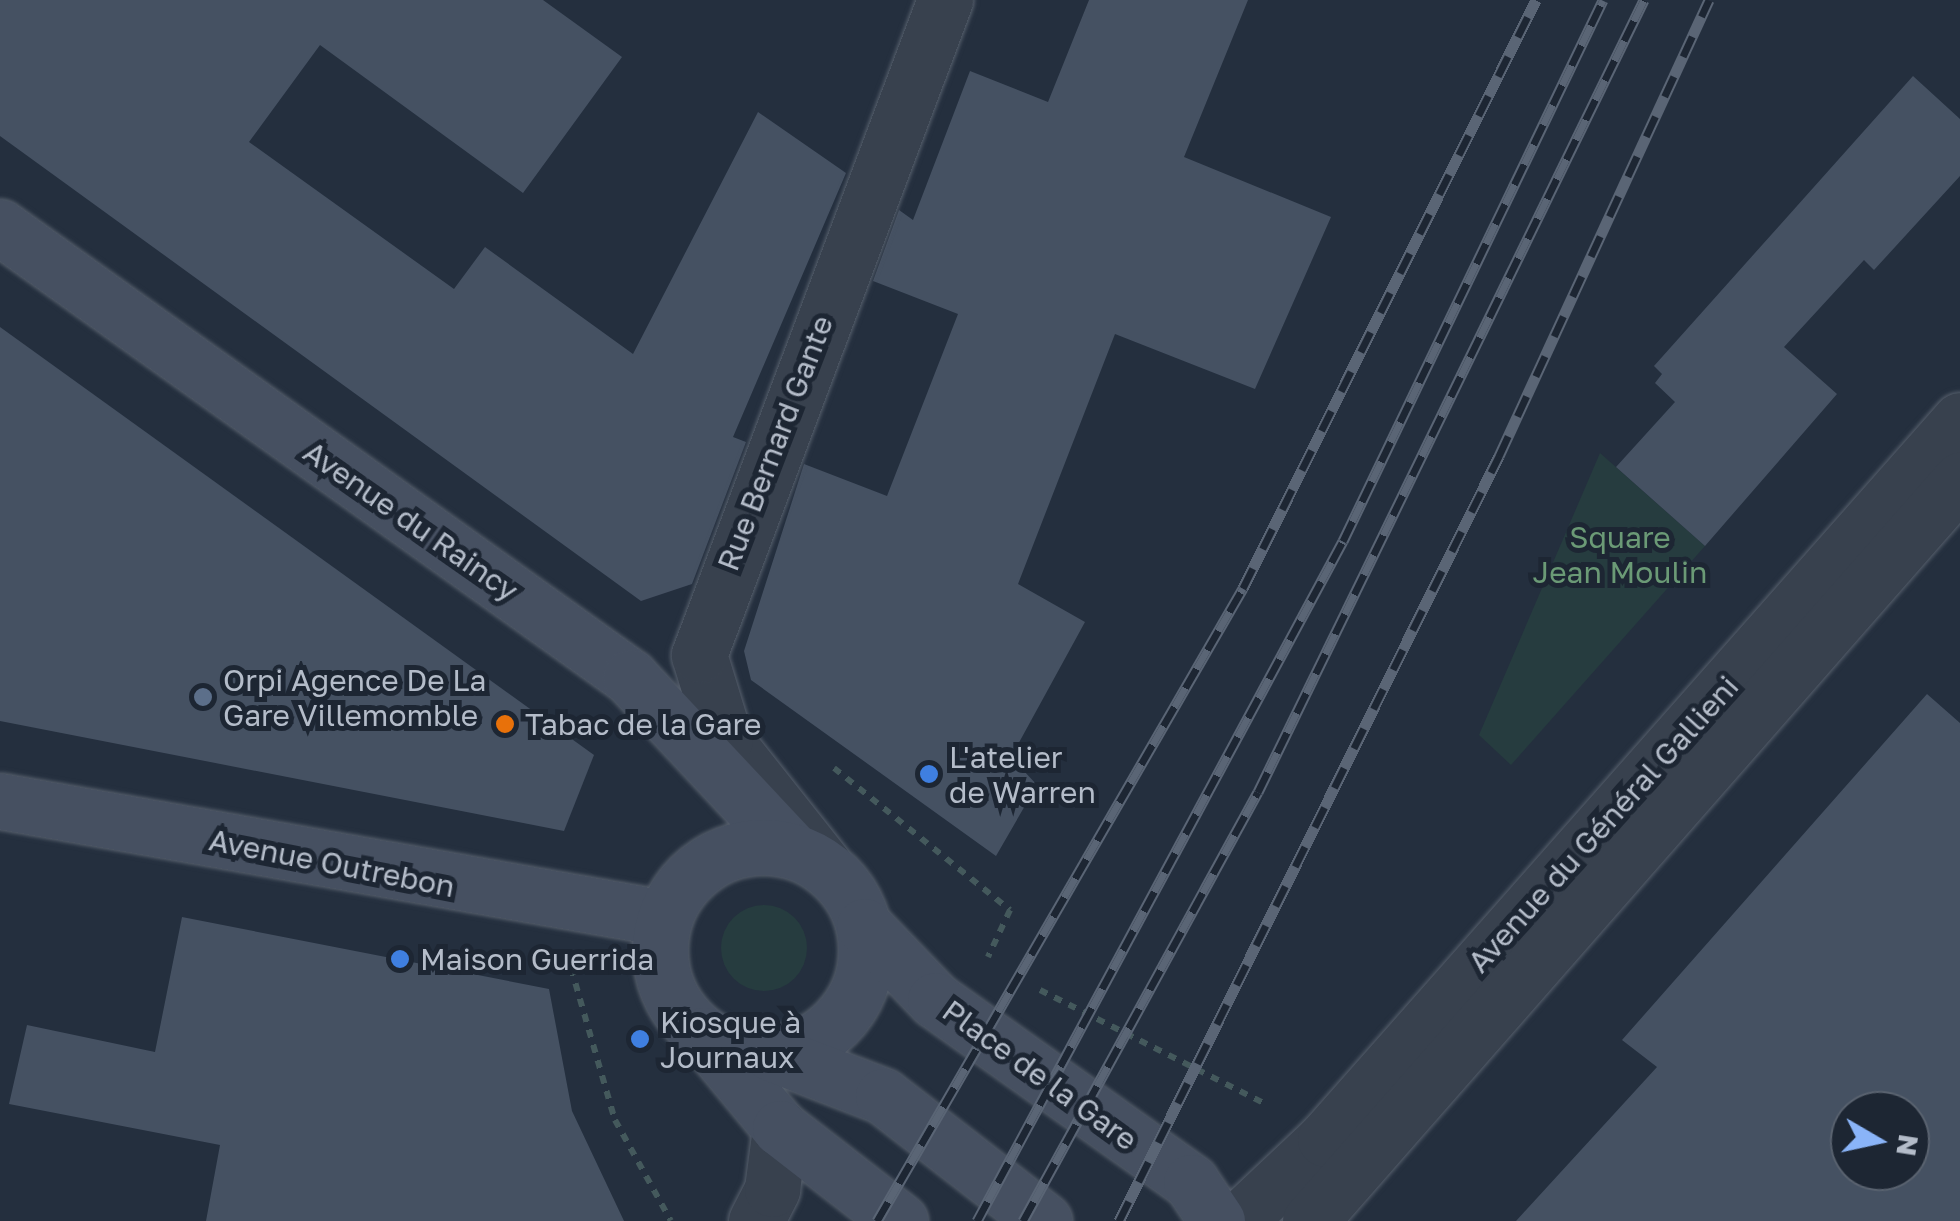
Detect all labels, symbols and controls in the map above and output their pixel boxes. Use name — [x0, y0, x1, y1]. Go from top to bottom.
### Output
street label: Rue Bernard Gante — [710, 310, 840, 576]
street label: Avenue du Raincy — [297, 434, 525, 608]
park label: Square Jean Moulin — [1533, 519, 1707, 590]
place label: Orpi Agence De La Gare Villemomble — [223, 662, 486, 732]
street label: Avenue du Général Gallieni — [1460, 668, 1746, 980]
marker: Orpi Agence De La Gare Villemomble — [192, 686, 214, 708]
place label: Tabac de la Gare — [525, 706, 761, 742]
marker: Tabac de la Gare — [494, 713, 516, 735]
place label: L'atelier de Warren — [949, 739, 1096, 810]
marker: L'atelier de Warren — [918, 763, 940, 785]
street label: Avenue Outrebon — [206, 822, 458, 904]
place label: Maison Guerrida — [420, 941, 654, 977]
marker: Maison Guerrida — [389, 948, 411, 970]
street label: Place de la Gare — [936, 992, 1144, 1158]
place label: Kiosque à Journaux — [660, 1004, 801, 1074]
marker: Kiosque à Journaux — [629, 1028, 651, 1050]
north arrow — [1830, 1091, 1930, 1191]
text: N — [1890, 1132, 1926, 1159]

